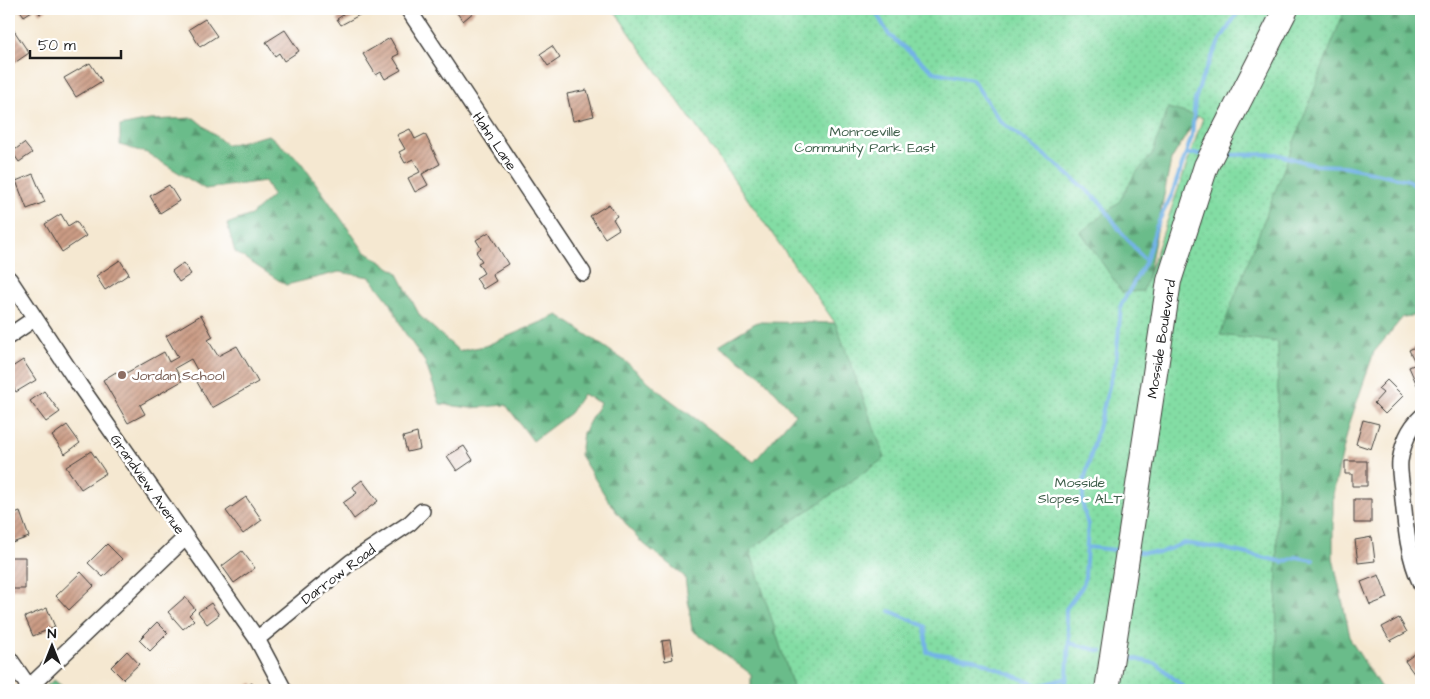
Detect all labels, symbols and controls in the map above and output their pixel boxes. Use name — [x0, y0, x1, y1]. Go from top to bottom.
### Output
scale bar — [30, 28, 121, 60]
text: 50 m — [38, 35, 76, 56]
street label: Hahn Lane — [467, 108, 521, 175]
park label: Monroeville Community Park East — [795, 122, 936, 158]
street label: Mosside Boulevard — [1143, 278, 1181, 400]
place label: Jordan School — [132, 366, 225, 386]
marker: Jordan School — [116, 369, 128, 381]
street label: Grandview Avenue — [105, 430, 189, 539]
park label: Mosside Slopes - ALT — [1038, 473, 1122, 509]
street label: Darrow Road — [297, 540, 380, 609]
north arrow — [28, 622, 78, 672]
text: N — [48, 624, 57, 644]

